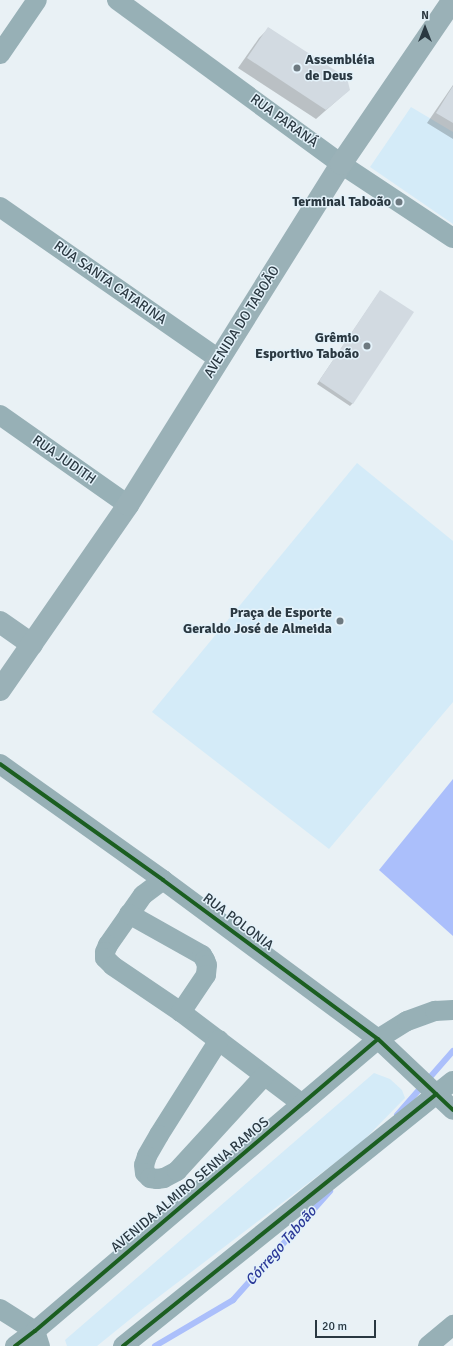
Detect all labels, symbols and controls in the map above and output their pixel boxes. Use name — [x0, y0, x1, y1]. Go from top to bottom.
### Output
north arrow — [405, 8, 445, 48]
text: N — [421, 9, 429, 22]
place label: Assembléia de Deus — [305, 52, 375, 84]
marker: Assembléia de Deus — [292, 63, 302, 73]
street label: RUA PARANÁ — [247, 91, 321, 151]
place label: Terminal Taboão — [292, 194, 391, 210]
marker: Terminal Taboão — [394, 197, 404, 207]
street label: RUA SANTA CATARINA — [50, 238, 170, 328]
street label: AVENIDA DO TABOÃO — [201, 263, 283, 381]
place label: Grêmio Esportivo Taboão — [255, 330, 359, 362]
marker: Grêmio Esportivo Taboão — [362, 341, 372, 351]
street label: RUA JUDITH — [29, 432, 99, 488]
place label: Praça de Esporte Geraldo José de Almeida — [183, 605, 332, 638]
marker: Praça de Esporte Geraldo José de Almeida — [335, 616, 345, 626]
street label: RUA POLONIA — [199, 890, 277, 954]
street label: AVENIDA ALMIRO SENNA RAMOS — [108, 1114, 272, 1256]
water label: Córrego Taboão — [242, 1203, 320, 1289]
scale bar — [317, 1312, 378, 1338]
text: 20 m — [322, 1319, 347, 1334]

